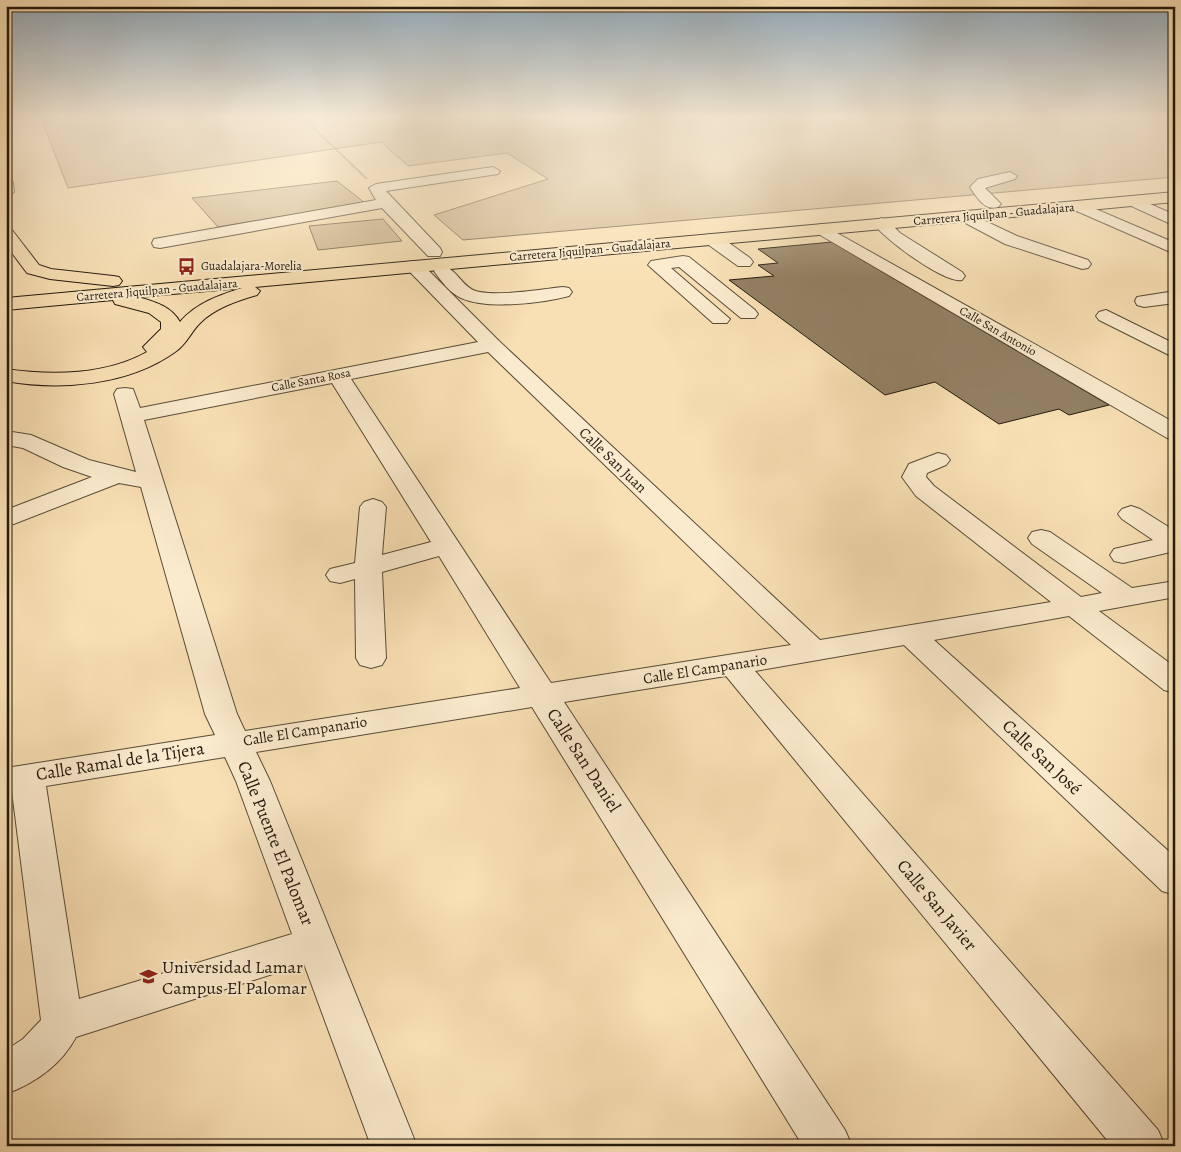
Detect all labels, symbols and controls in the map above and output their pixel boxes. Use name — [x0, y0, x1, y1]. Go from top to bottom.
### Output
street label: Carretera Jiquilpan - Guadalajara — [913, 199, 1076, 229]
street label: Carretera Jiquilpan - Guadalajara — [509, 235, 672, 265]
bus stop icon: Guadalajara-Morelia — [177, 256, 197, 276]
place label: Guadalajara-Morelia — [201, 258, 302, 274]
street label: Carretera Jiquilpan - Guadalajara — [76, 275, 239, 305]
street label: Calle San Antonio — [957, 302, 1040, 360]
street label: Calle Santa Rosa — [270, 364, 352, 396]
street label: Calle San Juan — [575, 423, 651, 497]
street label: Calle El Campanario — [642, 649, 768, 689]
street label: Calle San Daniel — [541, 703, 627, 817]
street label: Calle El Campanario — [242, 711, 368, 751]
street label: Calle San José — [997, 714, 1087, 800]
street label: Calle Ramal de la Tijera — [34, 736, 206, 786]
street label: Calle Puente El Palomar — [232, 757, 320, 929]
street label: Calle San Javier — [892, 854, 982, 956]
place label: Universidad Lamar Campus El Palomar — [162, 955, 307, 1000]
school or university icon: Universidad Lamar Campus El Palomar — [138, 967, 158, 987]

